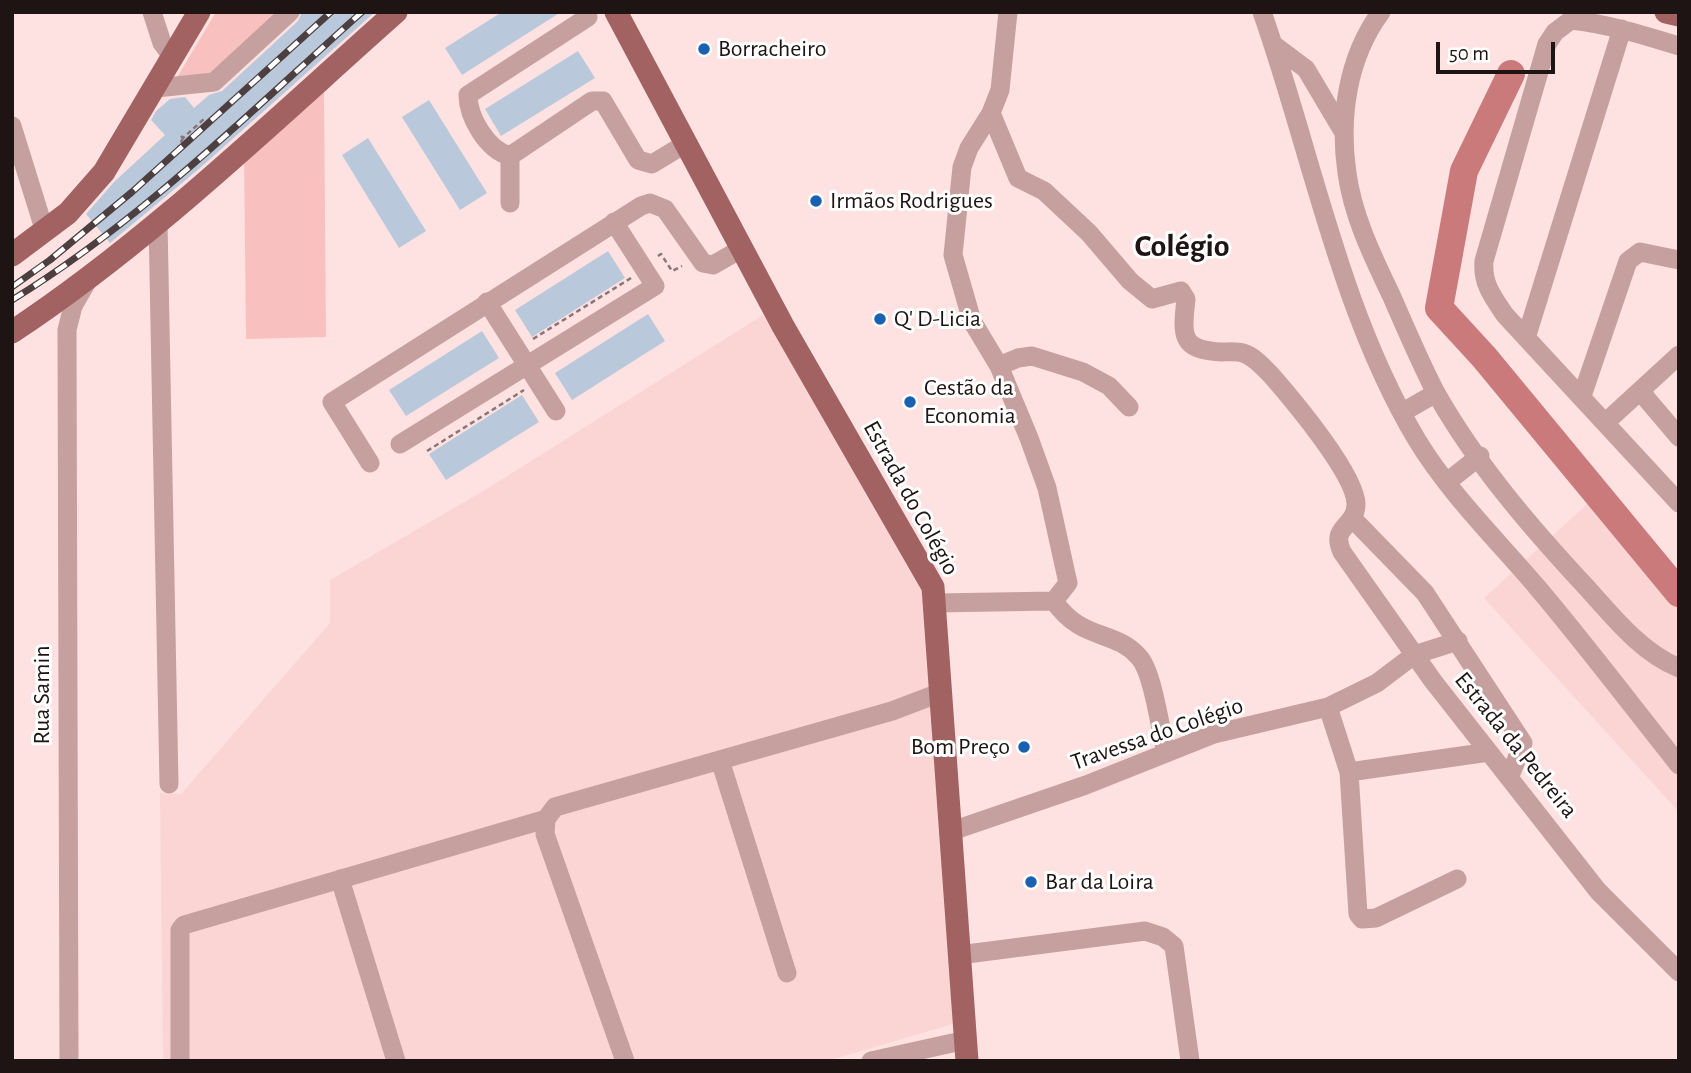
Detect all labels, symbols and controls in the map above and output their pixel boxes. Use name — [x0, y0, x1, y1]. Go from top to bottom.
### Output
scale bar — [1439, 28, 1558, 72]
place label: Borracheiro — [718, 35, 827, 63]
marker: Borracheiro — [696, 41, 712, 57]
text: 50 m — [1449, 43, 1489, 64]
place label: Irmãos Rodrigues — [830, 187, 993, 215]
marker: Irmãos Rodrigues — [808, 193, 824, 209]
district label: Colégio — [1134, 227, 1230, 265]
place label: Q' D-Licia — [894, 305, 981, 333]
marker: Q' D-Licia — [872, 311, 888, 327]
place label: Cestão da Economia — [924, 374, 1016, 430]
marker: Cestão da Economia — [902, 394, 918, 410]
street label: Estrada do Colégio — [857, 416, 965, 580]
street label: Rua Samin — [28, 645, 56, 745]
street label: Estrada da Pedreira — [1448, 666, 1584, 824]
street label: Travessa do Colégio — [1067, 691, 1247, 777]
place label: Bom Preço — [911, 733, 1010, 761]
marker: Bom Preço — [1016, 739, 1032, 755]
place label: Bar da Loira — [1045, 868, 1154, 896]
marker: Bar da Loira — [1023, 874, 1039, 890]

